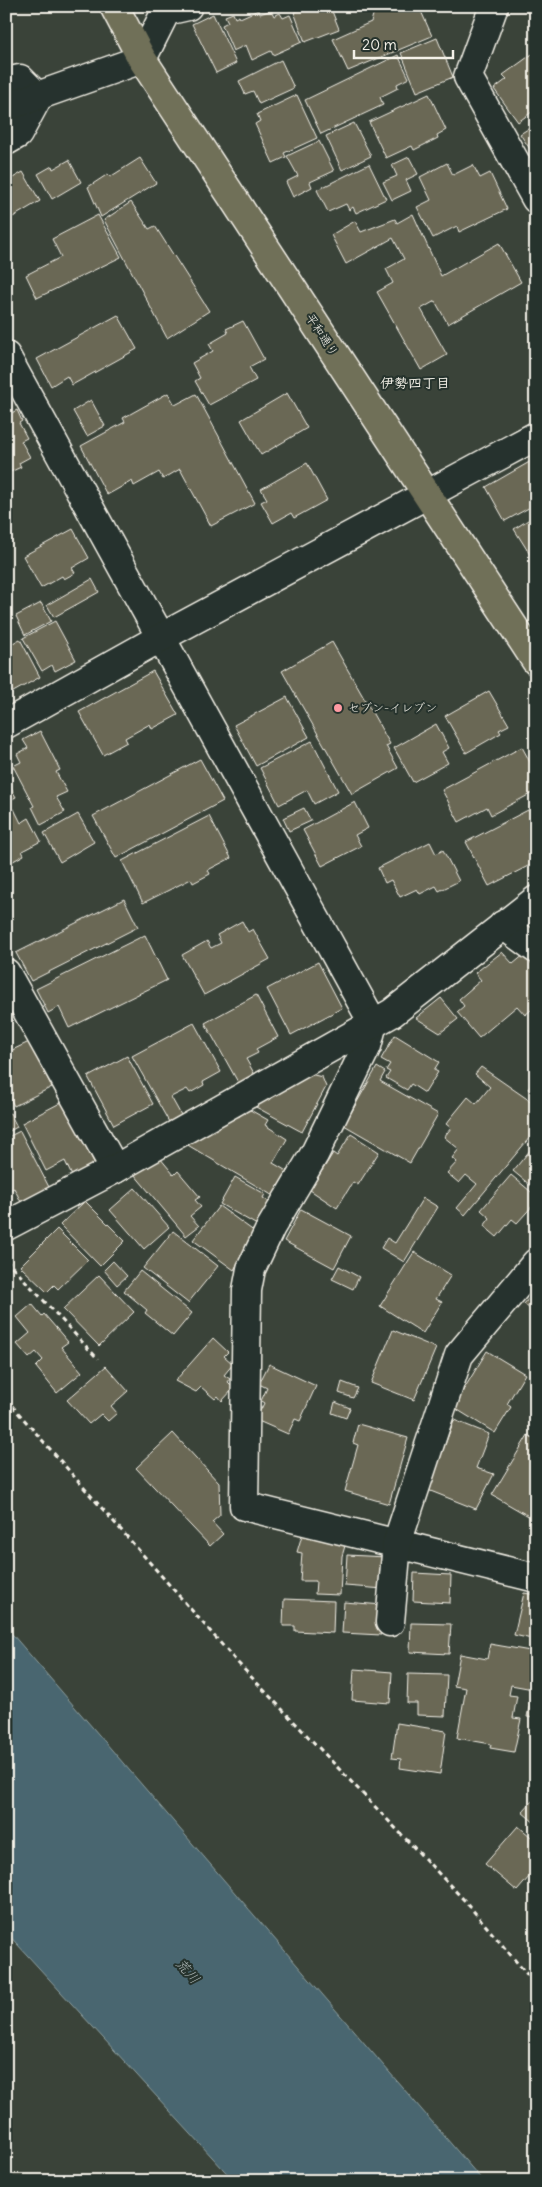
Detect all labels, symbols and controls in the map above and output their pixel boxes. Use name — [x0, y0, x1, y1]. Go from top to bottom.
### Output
scale bar — [354, 28, 453, 60]
text: 20 m — [362, 35, 397, 54]
street label: 平和通り — [303, 311, 342, 359]
district label: 伊勢四丁目 — [380, 374, 450, 392]
place label: セブン-イレブン — [348, 700, 437, 715]
marker: セブン-イレブン — [332, 702, 344, 714]
water label: 荒川 — [172, 1955, 204, 1987]

